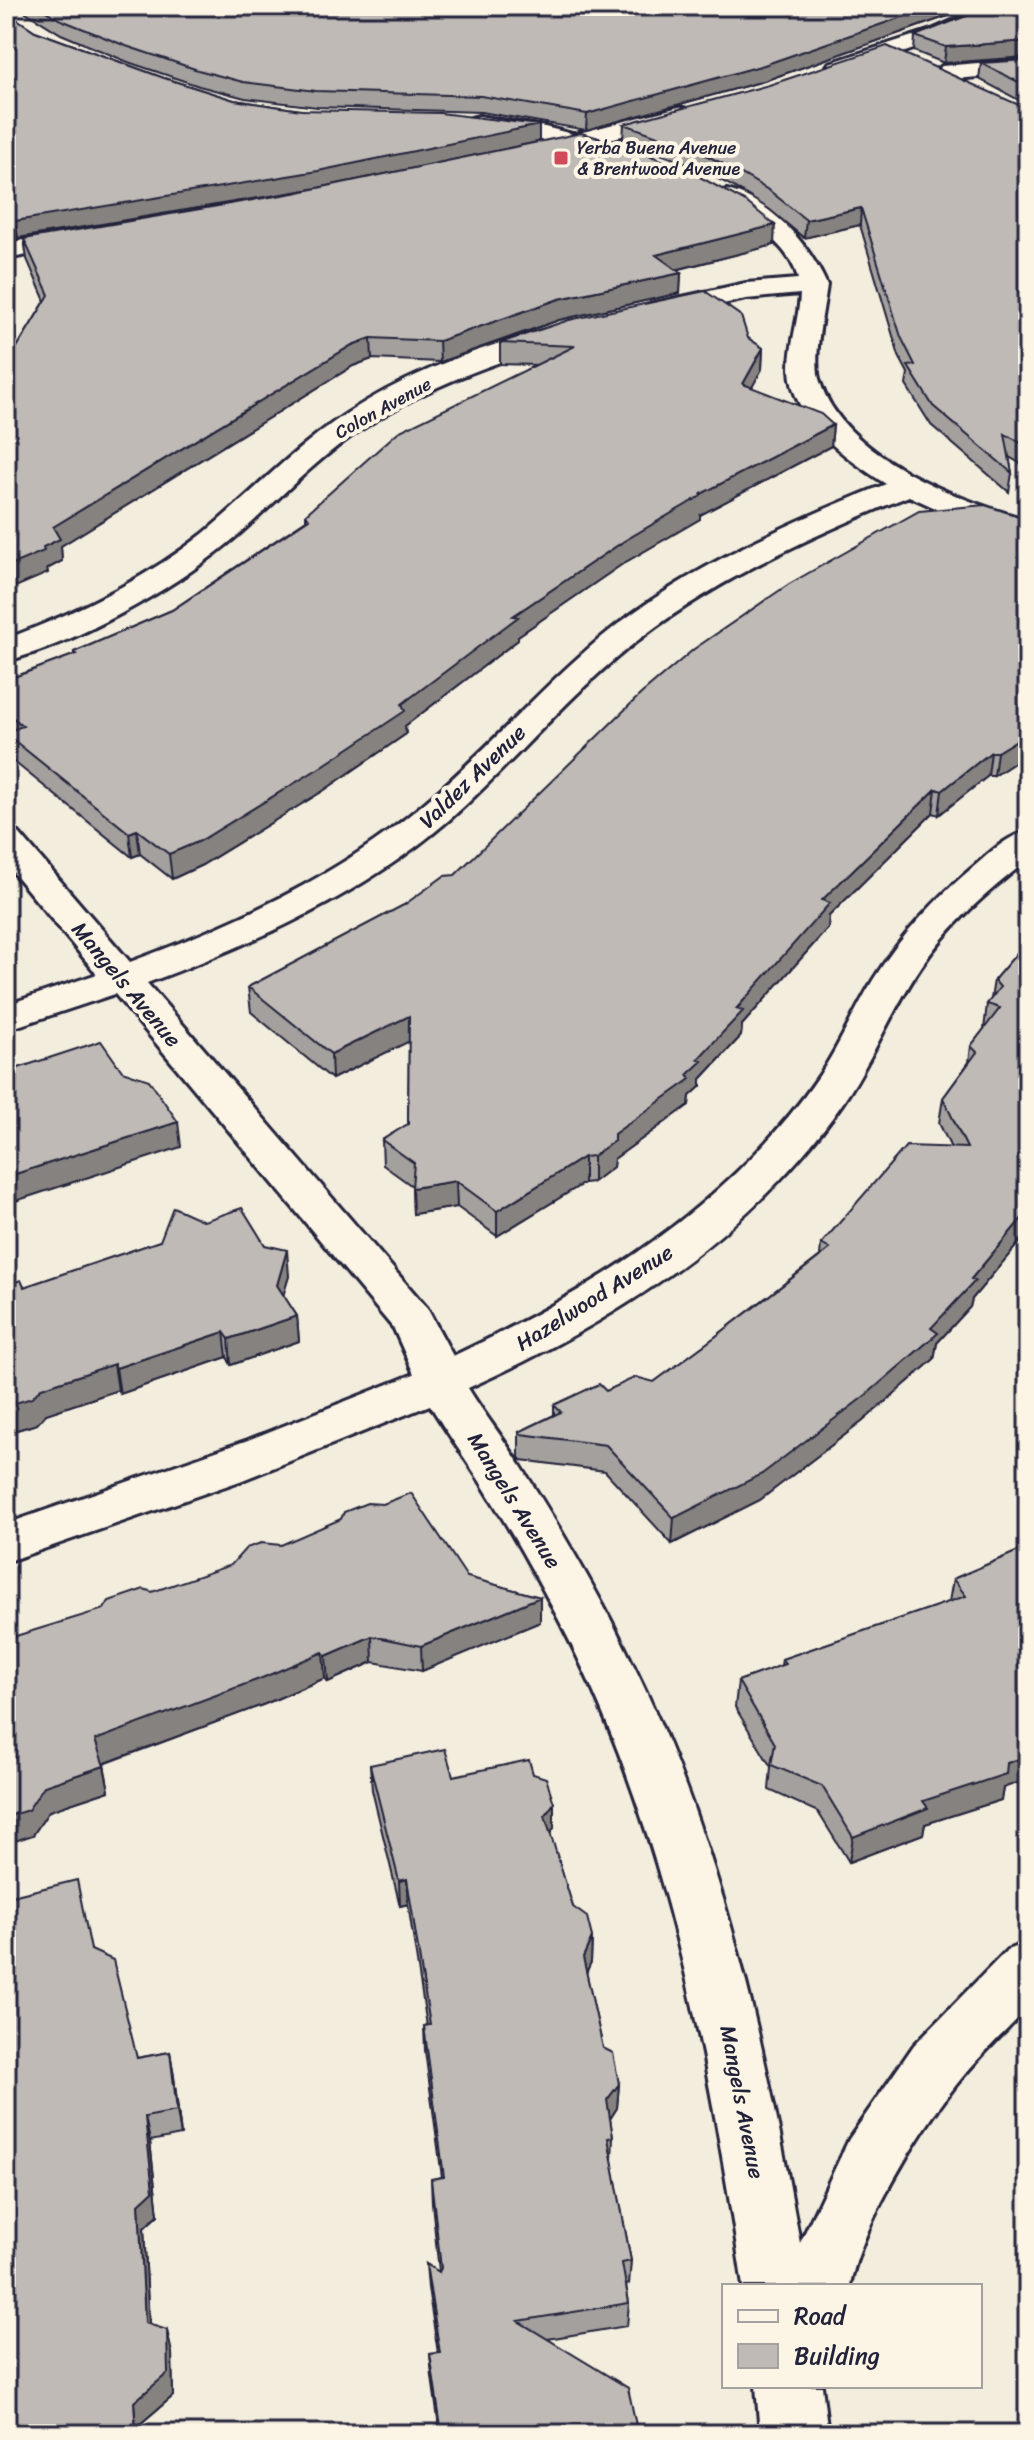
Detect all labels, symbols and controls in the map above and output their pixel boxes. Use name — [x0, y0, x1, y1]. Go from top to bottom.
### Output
place label: Yerba Buena Avenue & Brentwood Avenue — [577, 132, 740, 185]
marker: Yerba Buena Avenue & Brentwood Avenue — [552, 149, 570, 167]
street label: Colon Avenue — [329, 368, 437, 448]
street label: Valdez Avenue — [409, 714, 536, 838]
street label: Mangels Avenue — [62, 912, 192, 1056]
street label: Hazelwood Avenue — [508, 1233, 681, 1362]
street label: Mangels Avenue — [457, 1424, 572, 1577]
street label: Mangels Avenue — [709, 2022, 777, 2182]
legend — [722, 2284, 982, 2388]
text: Road — [794, 2295, 848, 2337]
text: Building — [794, 2335, 880, 2377]

